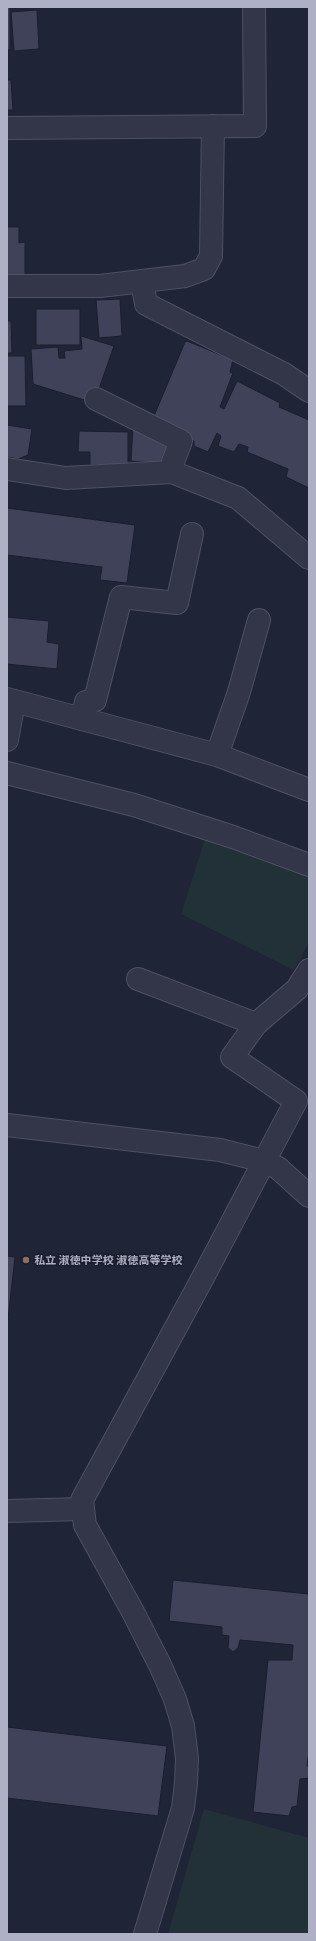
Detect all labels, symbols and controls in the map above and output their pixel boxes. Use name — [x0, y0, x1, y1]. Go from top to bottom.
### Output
place label: 私立 淑徳中学校 淑徳高等学校 — [34, 1254, 182, 1267]
marker: 私立 淑徳中学校 淑徳高等学校 — [21, 1255, 31, 1265]

